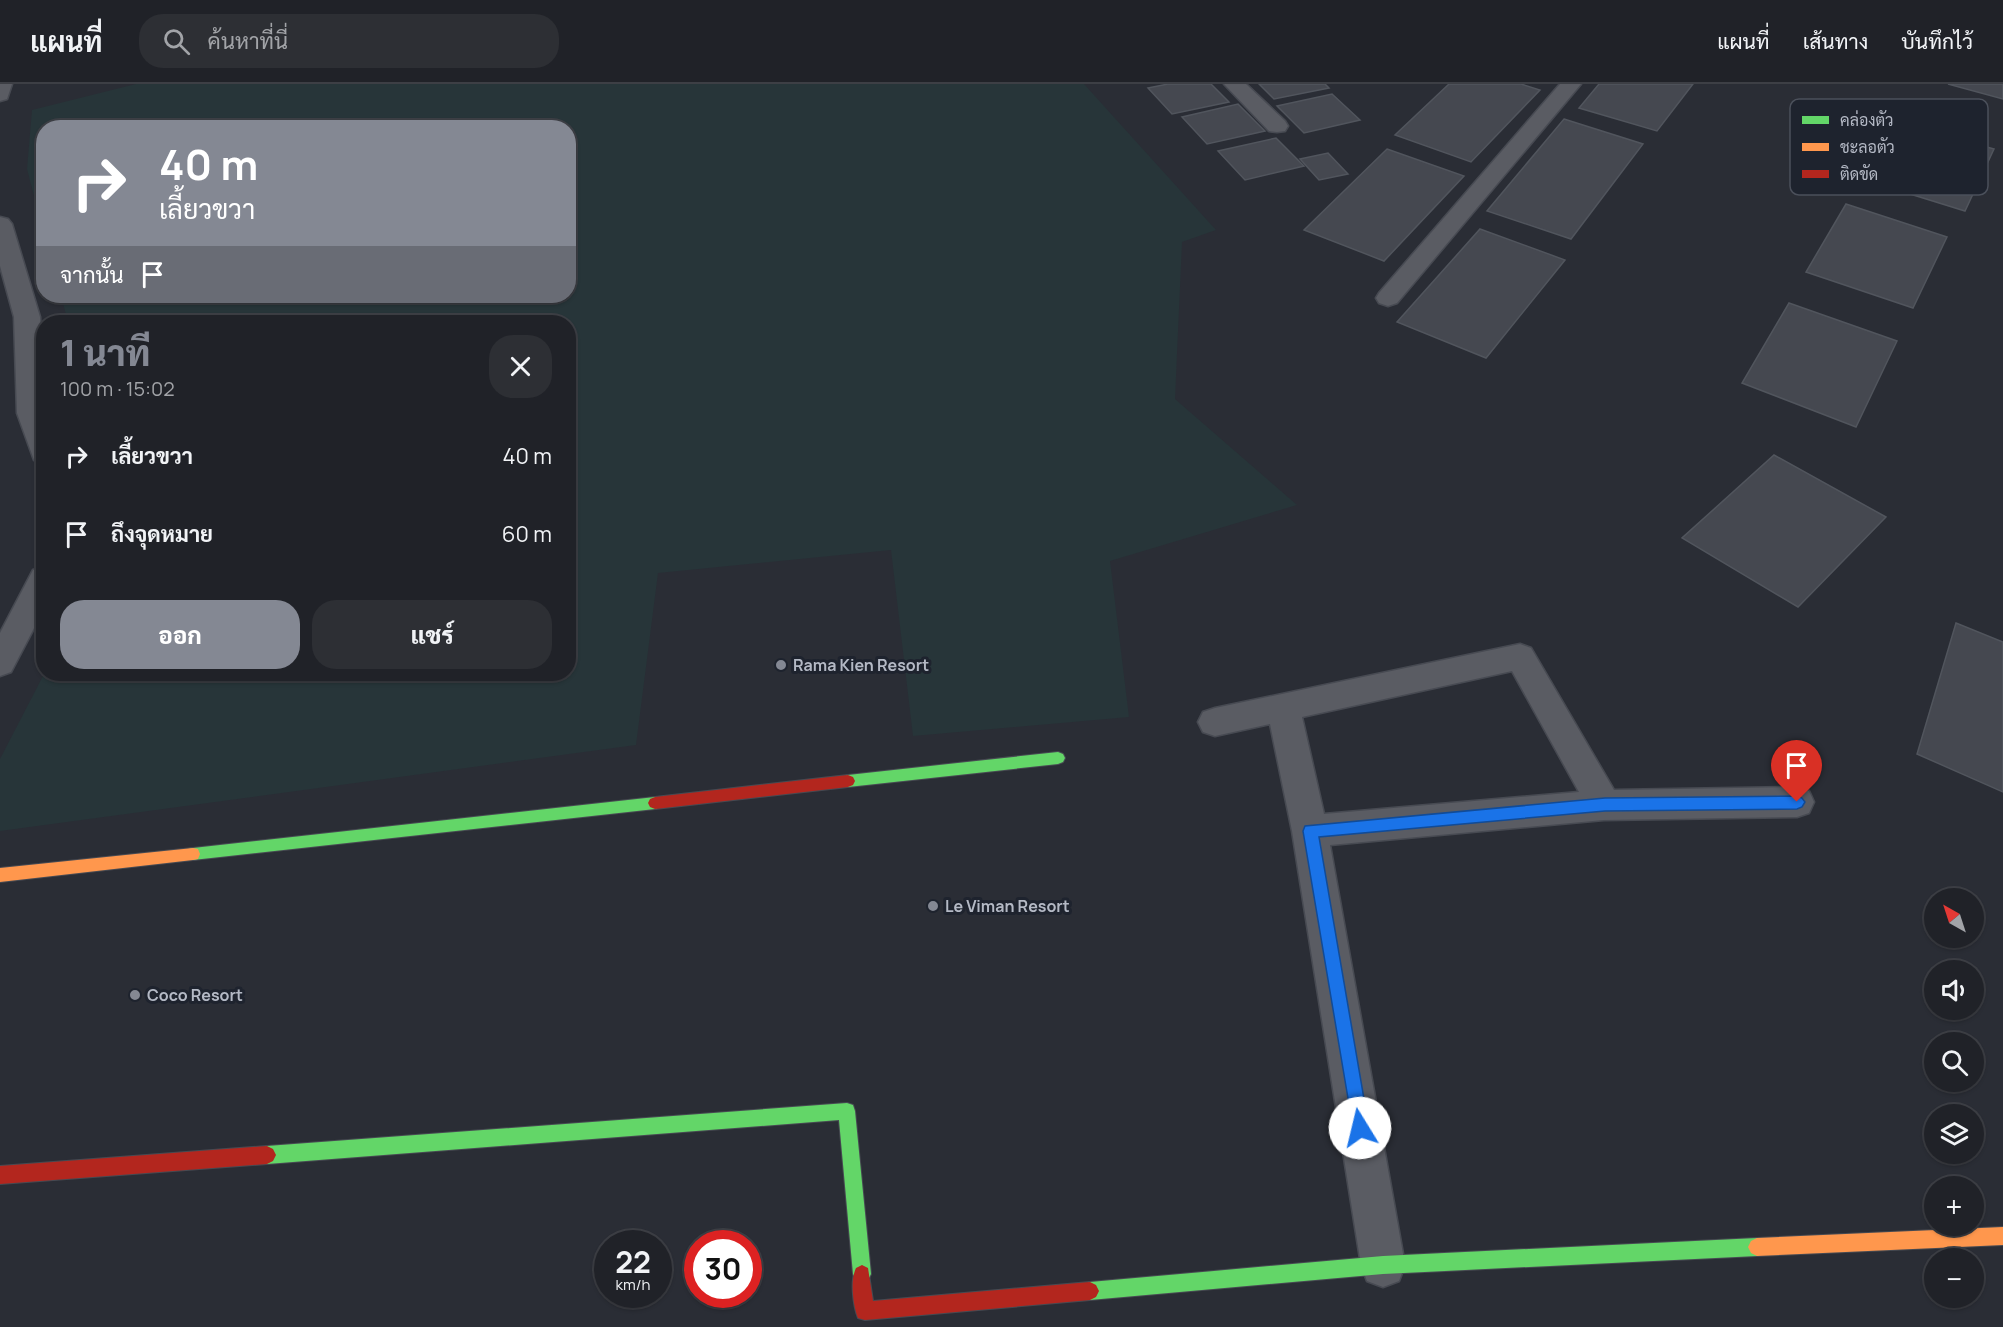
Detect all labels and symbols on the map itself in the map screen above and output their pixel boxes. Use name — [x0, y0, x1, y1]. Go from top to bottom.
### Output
legend — [1790, 99, 1988, 195]
text: คล่องตัว — [1840, 109, 1894, 131]
text: ชะลอตัว — [1840, 136, 1895, 158]
text: ติดขัด — [1840, 163, 1878, 185]
place label: Rama Kien Resort — [793, 654, 929, 676]
marker: Rama Kien Resort — [774, 658, 788, 672]
pin — [1771, 740, 1822, 802]
north arrow — [1924, 888, 1984, 948]
place label: Le Viman Resort — [945, 895, 1070, 917]
marker: Le Viman Resort — [926, 899, 940, 913]
place label: Coco Resort — [147, 984, 243, 1006]
marker: Coco Resort — [128, 988, 142, 1002]
position arrow — [1328, 1096, 1392, 1160]
speed limit sign: 30 — [684, 1230, 762, 1308]

